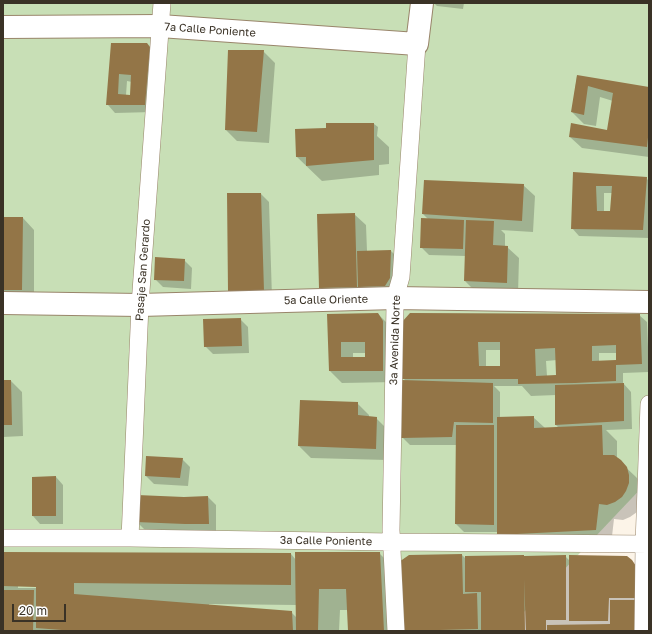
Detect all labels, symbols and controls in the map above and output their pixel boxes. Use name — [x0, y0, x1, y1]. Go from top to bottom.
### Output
street label: 7a Calle Poniente — [164, 20, 256, 40]
street label: Pasaje San Gerardo — [133, 219, 153, 321]
street label: 5a Calle Oriente — [284, 293, 368, 307]
street label: 3a Avenida Norte — [387, 295, 403, 385]
street label: 3a Calle Poniente — [280, 534, 372, 548]
scale bar — [14, 596, 68, 622]
text: 20 m — [19, 603, 47, 618]

